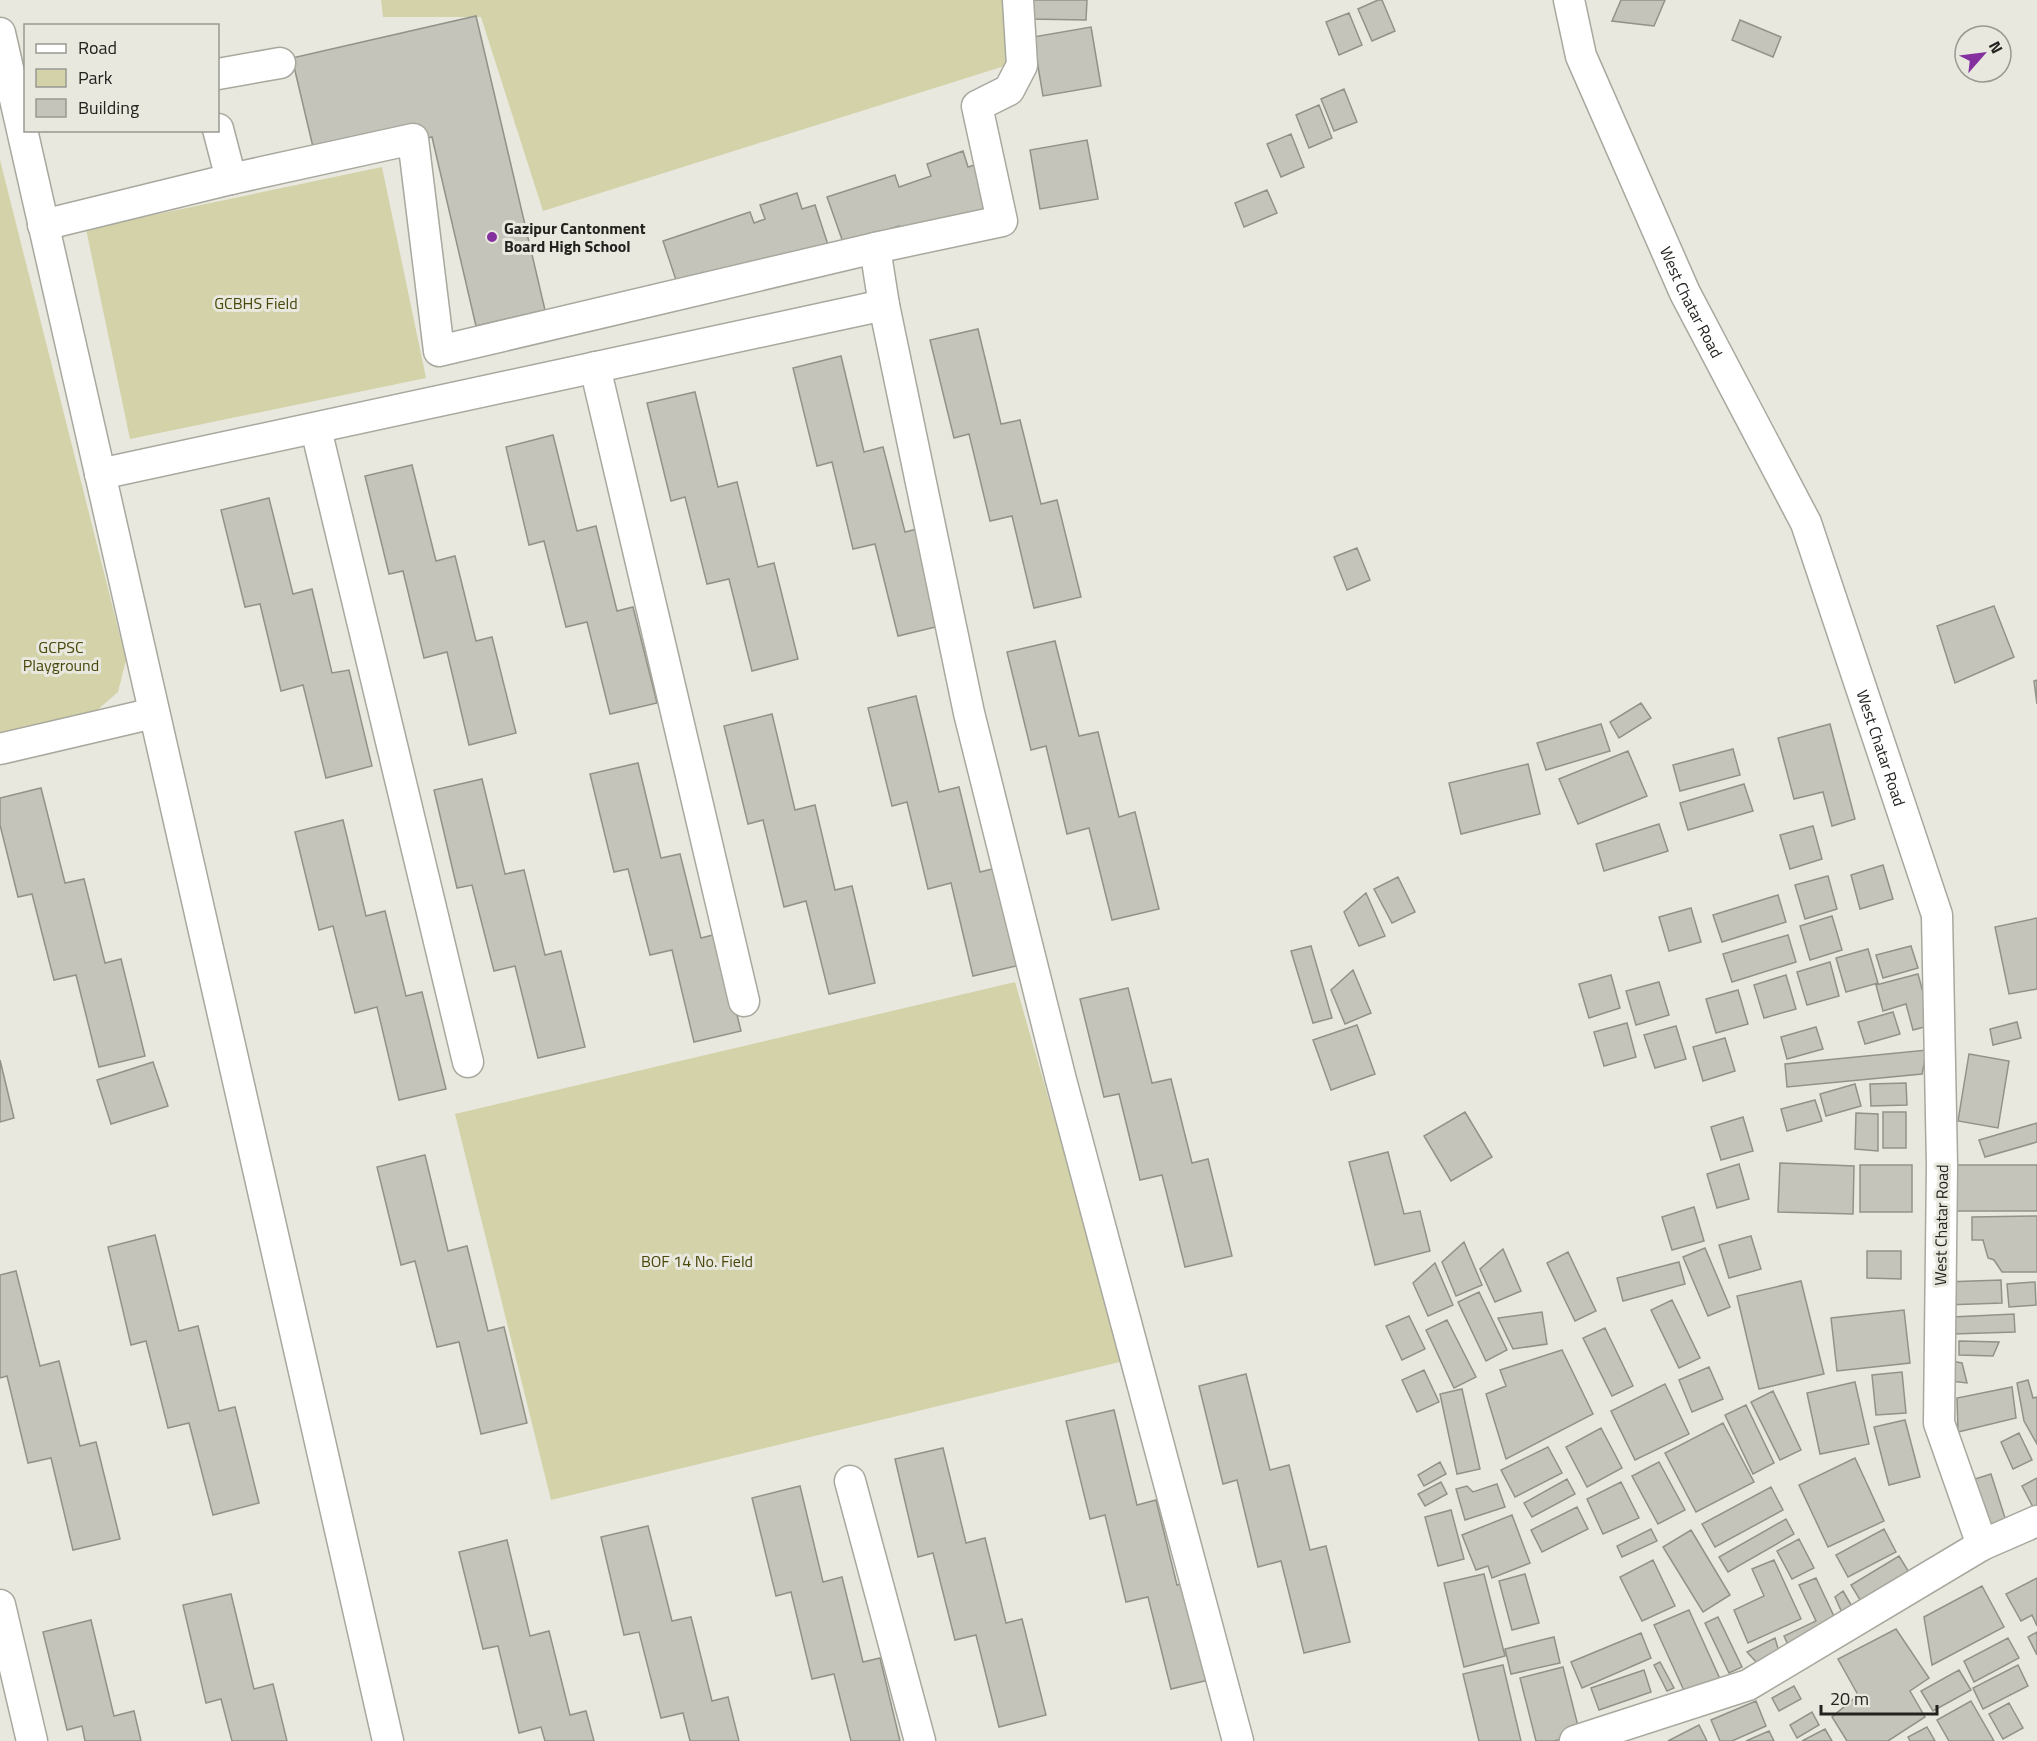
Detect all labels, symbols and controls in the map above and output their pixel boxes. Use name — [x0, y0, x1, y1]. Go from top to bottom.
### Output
legend — [24, 24, 219, 132]
north arrow — [1953, 24, 2013, 84]
text: Road — [78, 34, 117, 61]
text: N — [1983, 36, 2009, 57]
text: Park — [78, 64, 113, 91]
text: Building — [78, 94, 139, 121]
place label: Gazipur Cantonment Board High School — [504, 216, 646, 258]
marker: Gazipur Cantonment Board High School — [485, 230, 499, 244]
street label: West Chatar Road — [1654, 243, 1729, 362]
park label: GCBHS Field — [214, 291, 298, 315]
park label: GCPSC Playground — [23, 635, 99, 677]
street label: West Chatar Road — [1851, 686, 1912, 809]
street label: West Chatar Road — [1928, 1164, 1954, 1286]
park label: BOF 14 No. Field — [641, 1249, 753, 1273]
scale bar — [1821, 1678, 1936, 1716]
text: 20 m — [1830, 1685, 1869, 1712]

